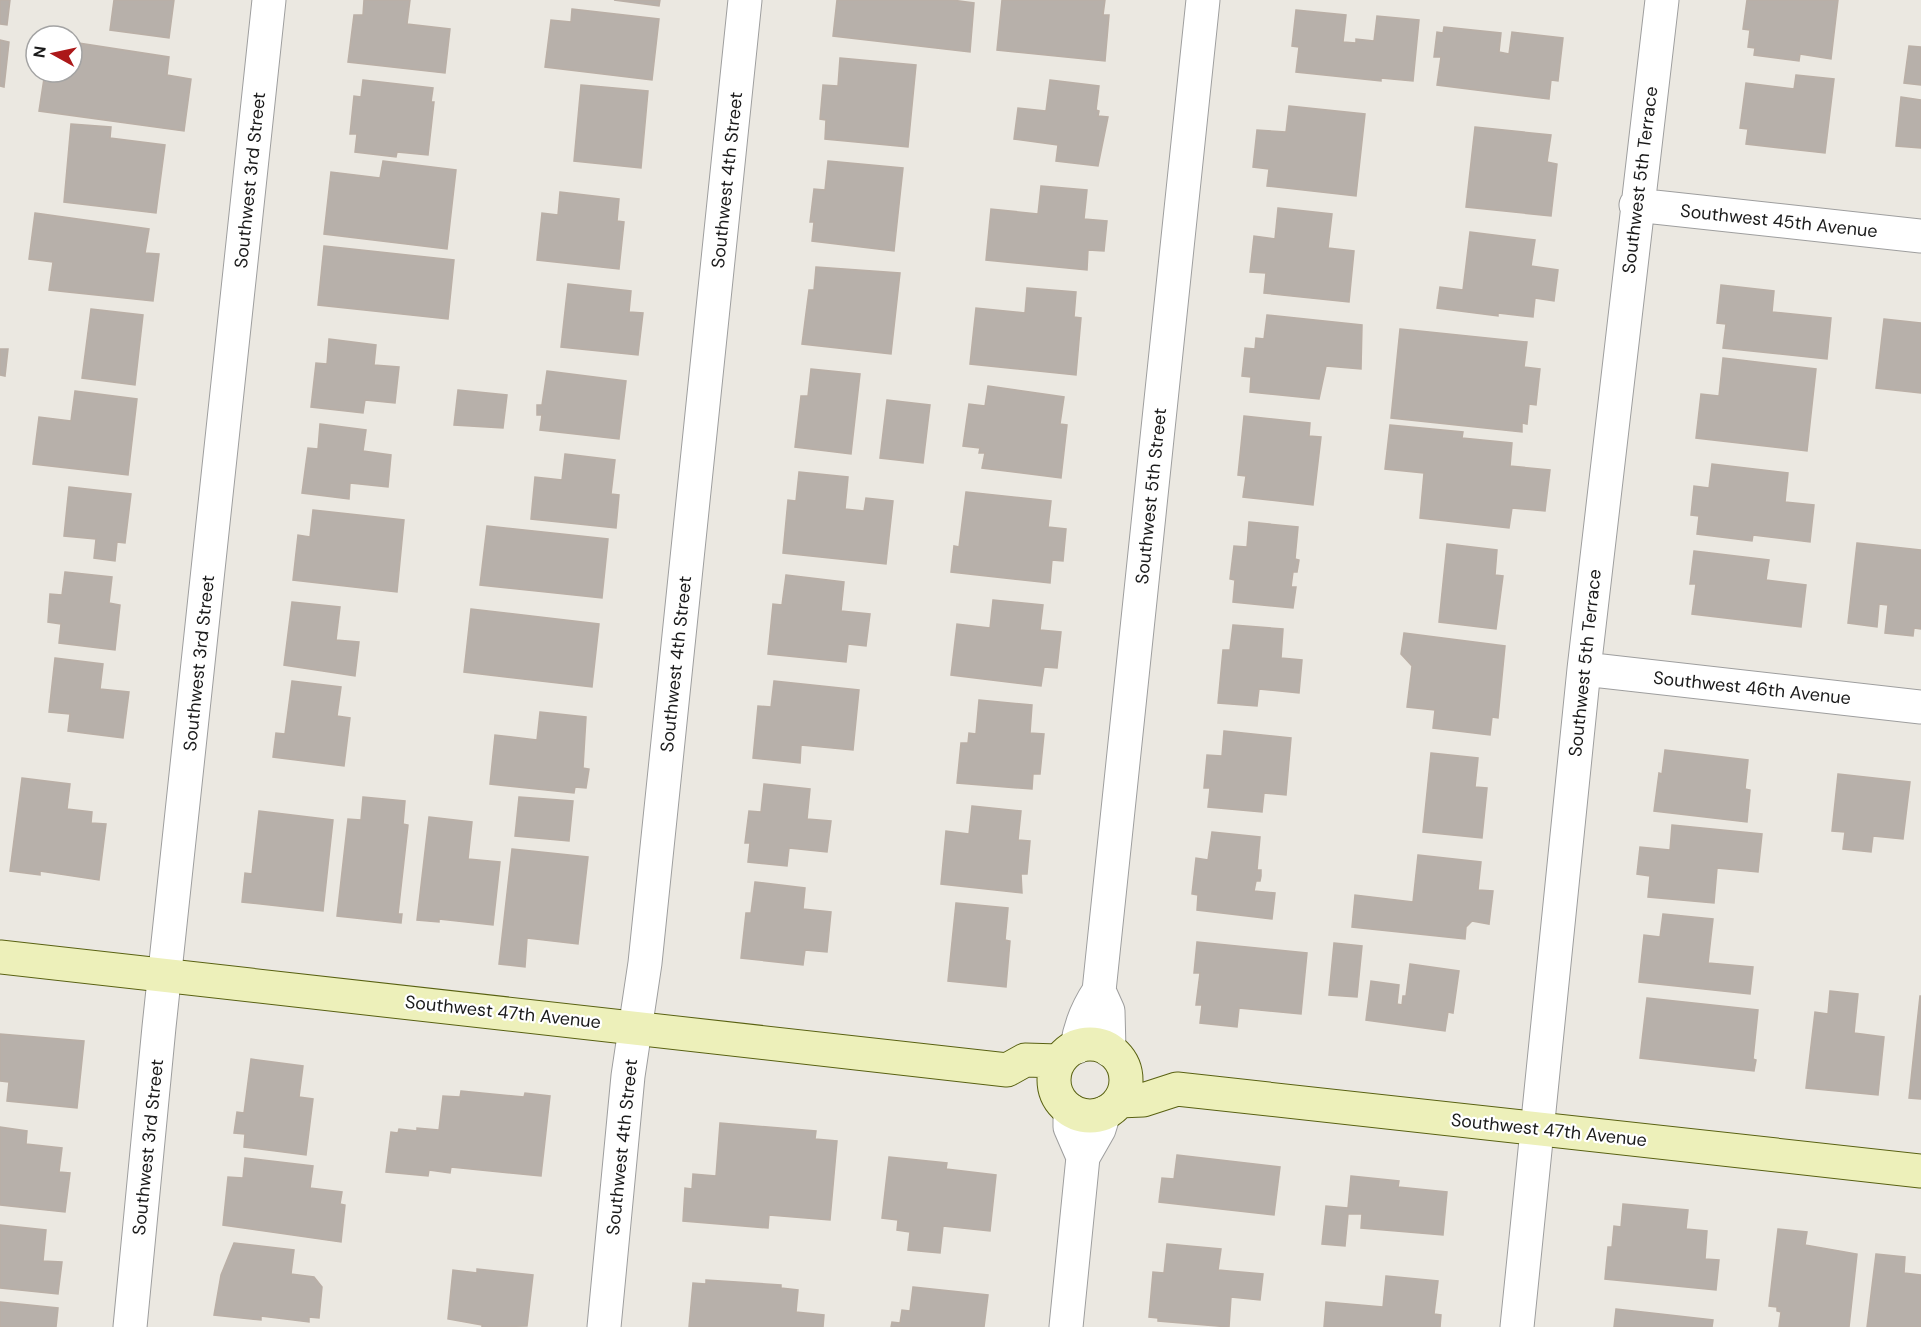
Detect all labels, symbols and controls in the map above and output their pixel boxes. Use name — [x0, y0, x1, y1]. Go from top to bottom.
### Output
north arrow — [24, 24, 84, 84]
text: N — [28, 45, 51, 59]
street label: Southwest 5th Terrace — [1617, 85, 1663, 275]
street label: Southwest 3rd Street — [229, 91, 271, 269]
street label: Southwest 4th Street — [706, 91, 748, 269]
street label: Southwest 45th Avenue — [1679, 199, 1879, 243]
street label: Southwest 5th Street — [1130, 407, 1172, 585]
street label: Southwest 5th Terrace — [1563, 568, 1607, 758]
street label: Southwest 3rd Street — [178, 574, 220, 752]
street label: Southwest 4th Street — [655, 575, 697, 753]
street label: Southwest 46th Avenue — [1652, 666, 1852, 710]
street label: Southwest 47th Avenue — [404, 990, 602, 1034]
street label: Southwest 3rd Street — [127, 1058, 169, 1236]
street label: Southwest 4th Street — [601, 1058, 643, 1236]
street label: Southwest 47th Avenue — [1450, 1108, 1648, 1152]

